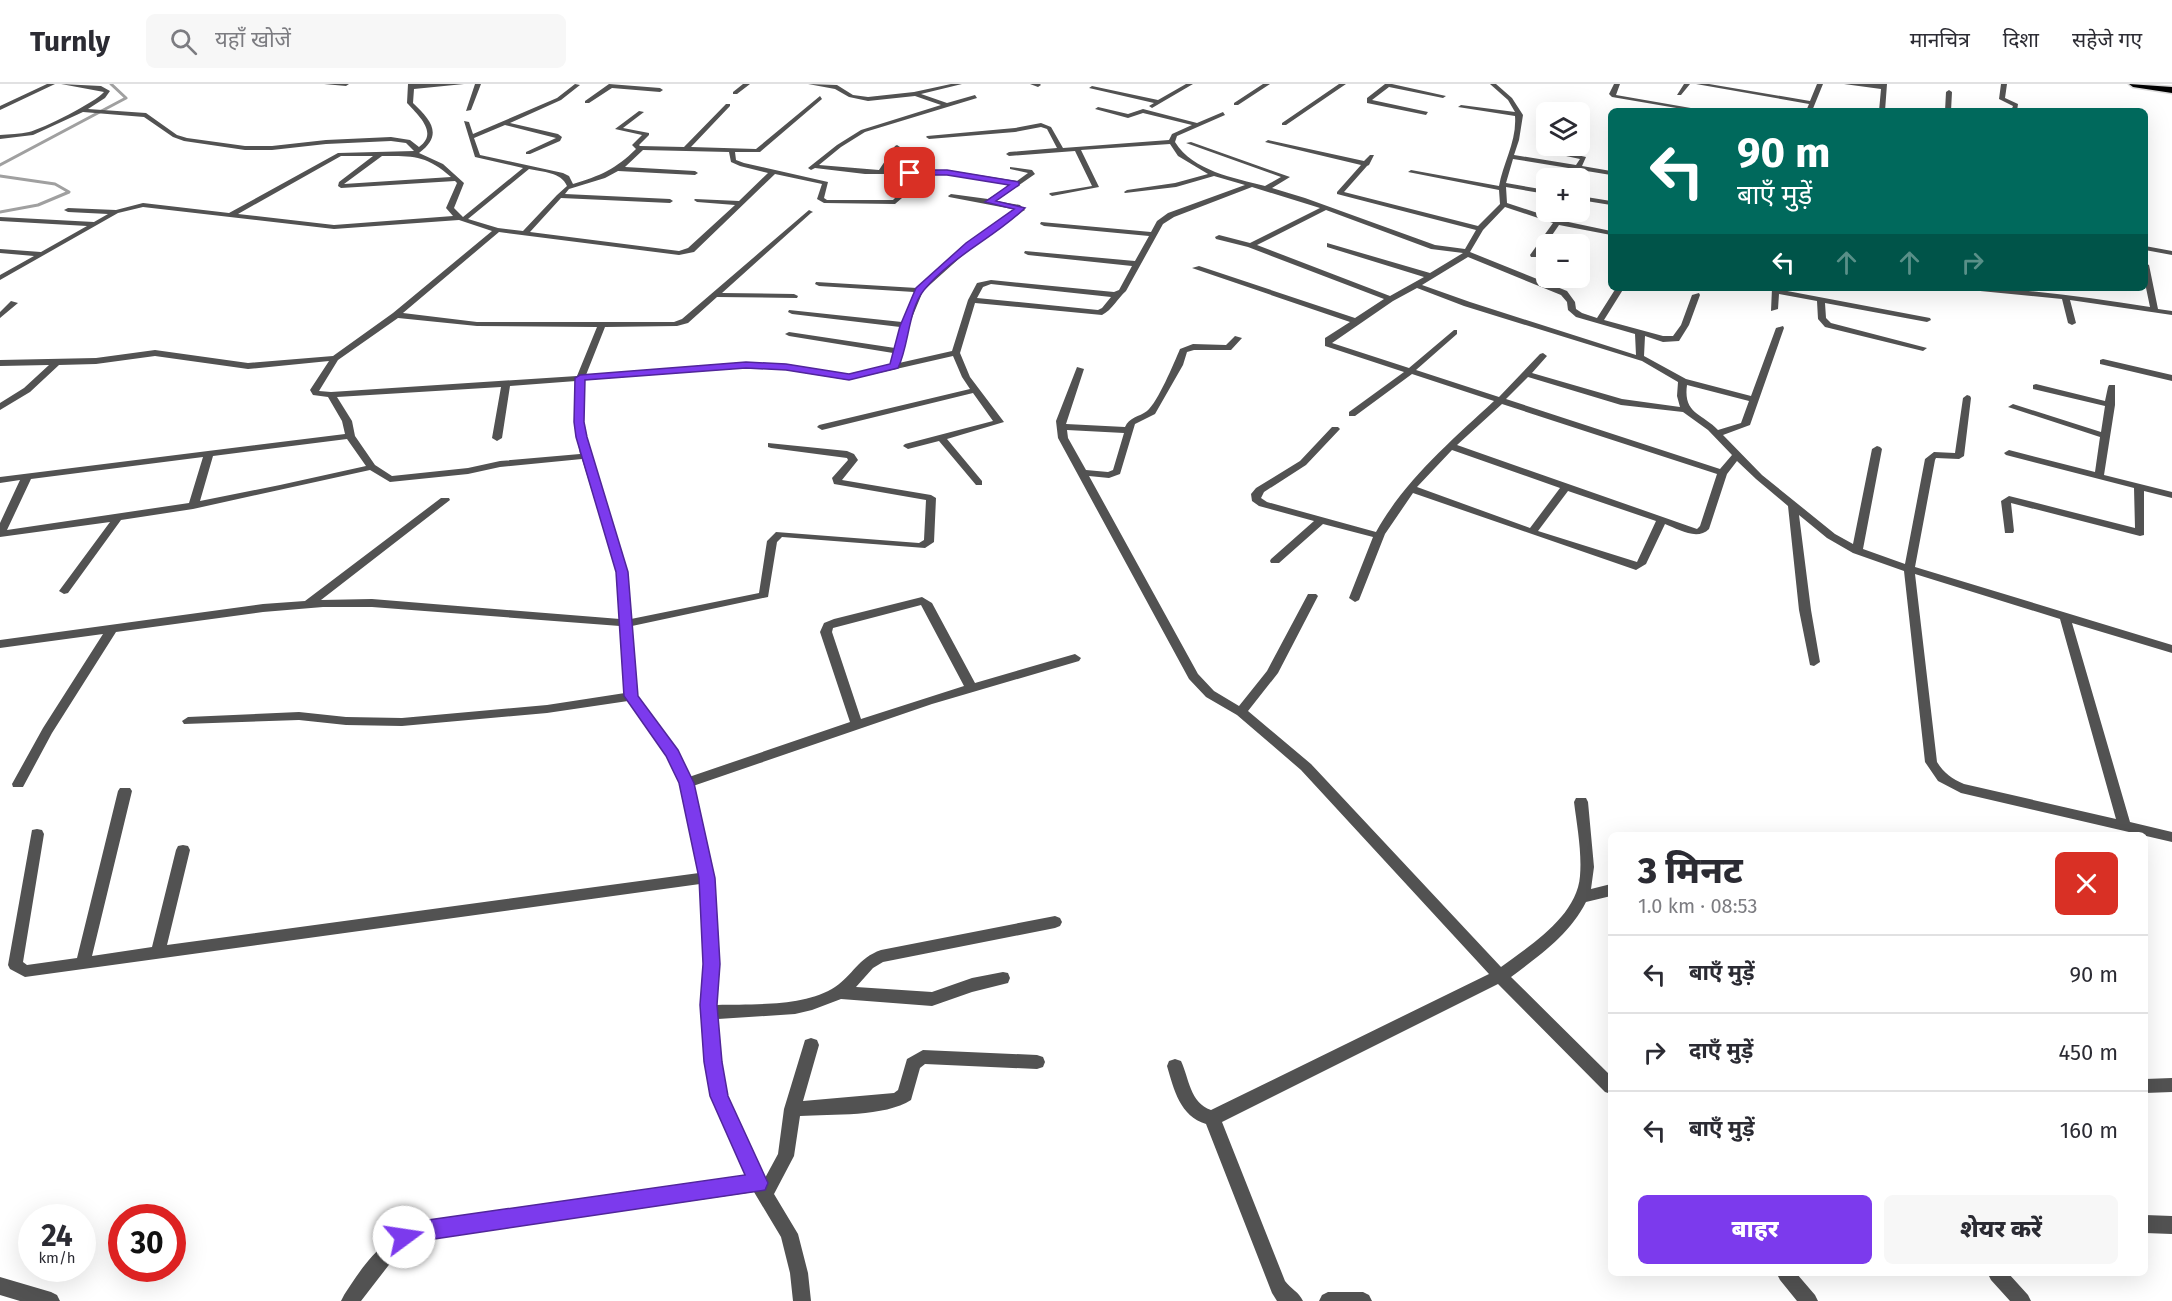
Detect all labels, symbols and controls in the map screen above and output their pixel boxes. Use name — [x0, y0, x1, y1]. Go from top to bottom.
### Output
search box — [146, 14, 566, 68]
text: Turnly — [30, 25, 110, 58]
icon: search — [167, 25, 200, 58]
text: यहाँ खोजें — [215, 26, 291, 53]
text: मानचित्र — [1910, 27, 1970, 53]
text: दिशा — [2003, 27, 2039, 53]
text: सहेजे गए — [2072, 27, 2142, 53]
map controls — [1536, 102, 1590, 288]
button: layers — [1536, 102, 1590, 156]
text: 90 m — [1737, 128, 1831, 178]
icon: left — [1638, 132, 1716, 210]
pin — [884, 147, 935, 198]
icon: arrive — [893, 156, 926, 189]
button: + — [1536, 168, 1590, 222]
text: बाएँ मुड़ें — [1737, 179, 1812, 211]
button: − — [1536, 234, 1590, 288]
icon: left — [1767, 246, 1800, 279]
icon: ahead — [1830, 246, 1863, 279]
icon: ahead — [1893, 246, 1926, 279]
icon: right — [1956, 246, 1989, 279]
text: 3 मिनट — [1638, 849, 1743, 893]
button: close — [2055, 852, 2118, 915]
text: 1.0 km · 08:53 — [1638, 894, 1757, 918]
icon: left — [1638, 958, 1671, 991]
text: बाएँ मुड़ें — [1689, 959, 1755, 986]
text: 90 m — [2069, 961, 2118, 988]
icon: right — [1638, 1036, 1671, 1069]
text: दाएँ मुड़ें — [1689, 1037, 1753, 1064]
text: 450 m — [2059, 1039, 2118, 1066]
icon: left — [1638, 1114, 1671, 1147]
text: बाएँ मुड़ें — [1689, 1115, 1755, 1142]
text: 160 m — [2060, 1117, 2118, 1144]
button: बाहर — [1638, 1195, 1872, 1264]
button: शेयर करें — [1884, 1195, 2118, 1264]
speed limit sign: 30 — [108, 1204, 186, 1282]
position arrow — [372, 1205, 436, 1269]
text: 24 — [41, 1218, 73, 1254]
text: km/h — [38, 1249, 76, 1267]

